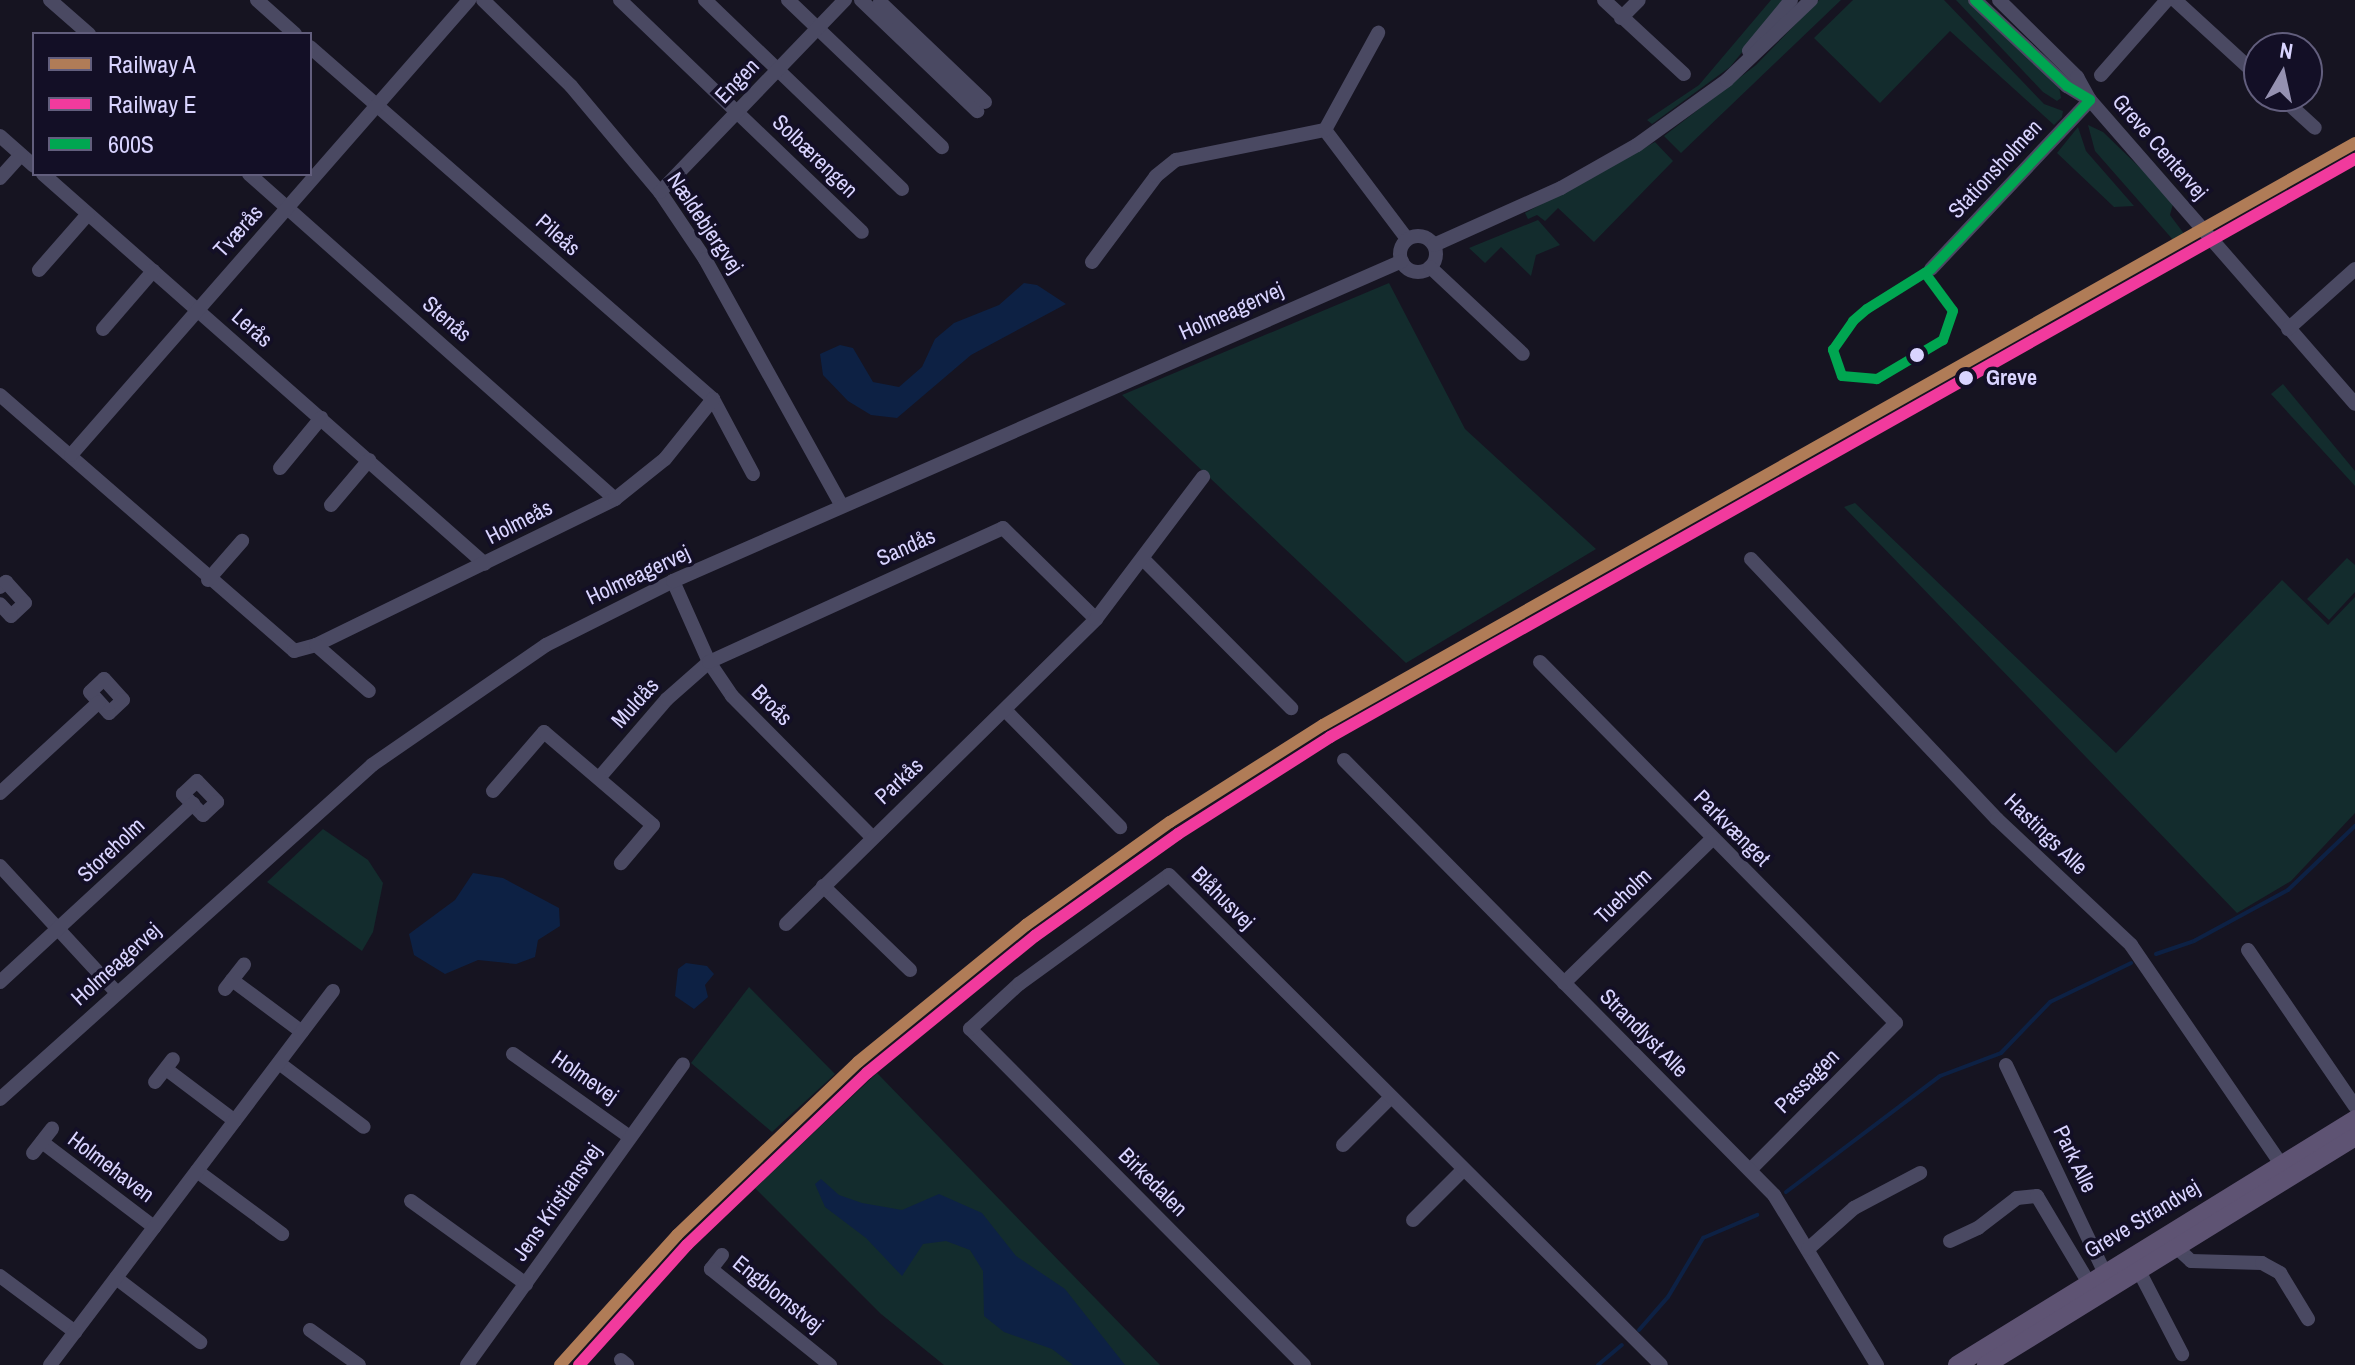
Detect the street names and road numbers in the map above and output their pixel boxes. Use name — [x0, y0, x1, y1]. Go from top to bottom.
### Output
street label: Engen — [709, 53, 765, 109]
street label: Greve Centervej — [2107, 89, 2213, 205]
street label: Solbærengen — [767, 109, 863, 203]
street label: Stationsholmen — [1943, 114, 2047, 224]
street label: Nældebjergvej — [662, 167, 748, 279]
street label: Tværås — [208, 199, 268, 263]
street label: Pileås — [530, 209, 586, 261]
street label: Holmeagervej — [1175, 276, 1287, 346]
street label: Stenås — [417, 291, 477, 347]
street label: Lerås — [226, 303, 278, 353]
street label: Holmeås — [481, 494, 557, 550]
street label: Sandås — [873, 522, 939, 572]
street label: Holmeagervej — [582, 540, 694, 610]
street label: Muldås — [606, 673, 664, 733]
street label: Broås — [746, 679, 798, 731]
street label: Parkås — [869, 752, 929, 810]
street label: Parkvænget — [1688, 784, 1776, 872]
street label: Hastings Alle — [1999, 788, 2093, 880]
street label: Storeholm — [72, 812, 150, 888]
street label: Blåhusvej — [1186, 861, 1260, 935]
street label: Tueholm — [1589, 863, 1657, 929]
street label: Holmeagervej — [66, 917, 166, 1011]
street label: Strandlyst Alle — [1594, 983, 1694, 1083]
street label: Passagen — [1769, 1043, 1845, 1119]
street label: Holmevej — [547, 1045, 623, 1109]
street label: Park Alle — [2047, 1121, 2103, 1197]
street label: Holmehaven — [63, 1126, 159, 1208]
street label: Jens Kristiansvej — [507, 1138, 607, 1266]
street label: Birkedalen — [1113, 1142, 1193, 1222]
street label: Greve Strandvej — [2079, 1174, 2205, 1264]
street label: Engblomstvej — [728, 1250, 828, 1338]

